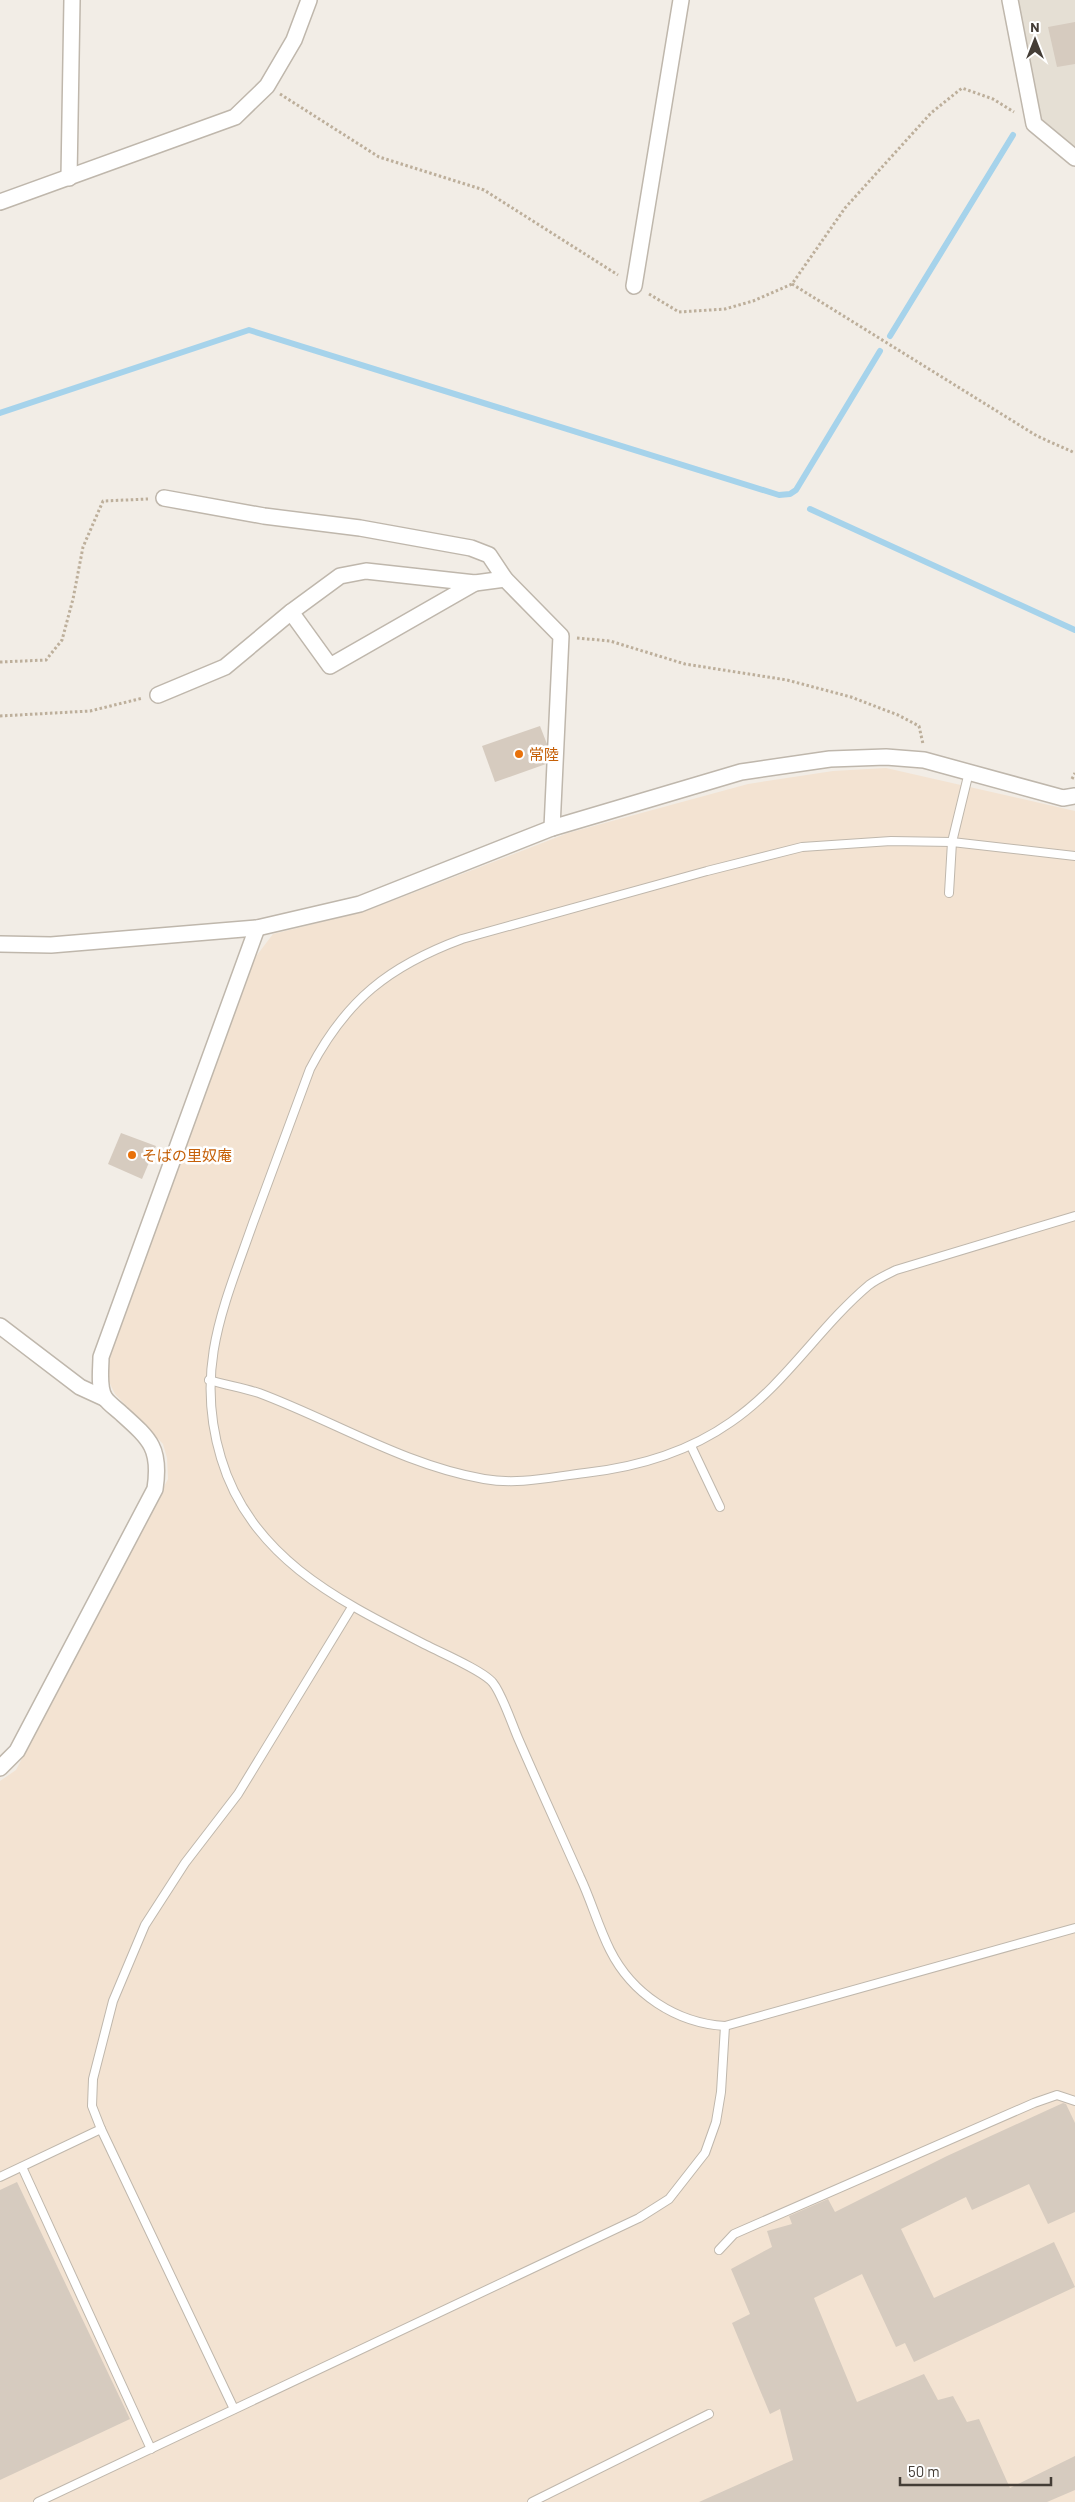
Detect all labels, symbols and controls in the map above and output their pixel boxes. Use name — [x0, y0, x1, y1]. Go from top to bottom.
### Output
north arrow — [1010, 15, 1060, 65]
text: N — [1030, 18, 1040, 35]
place label: 常陸 — [529, 745, 559, 763]
marker: 常陸 — [513, 748, 525, 760]
place label: そばの里奴庵 — [142, 1146, 232, 1164]
marker: そばの里奴庵 — [126, 1149, 138, 1161]
scale bar — [900, 2454, 1051, 2486]
text: 50 m — [908, 2462, 940, 2480]

